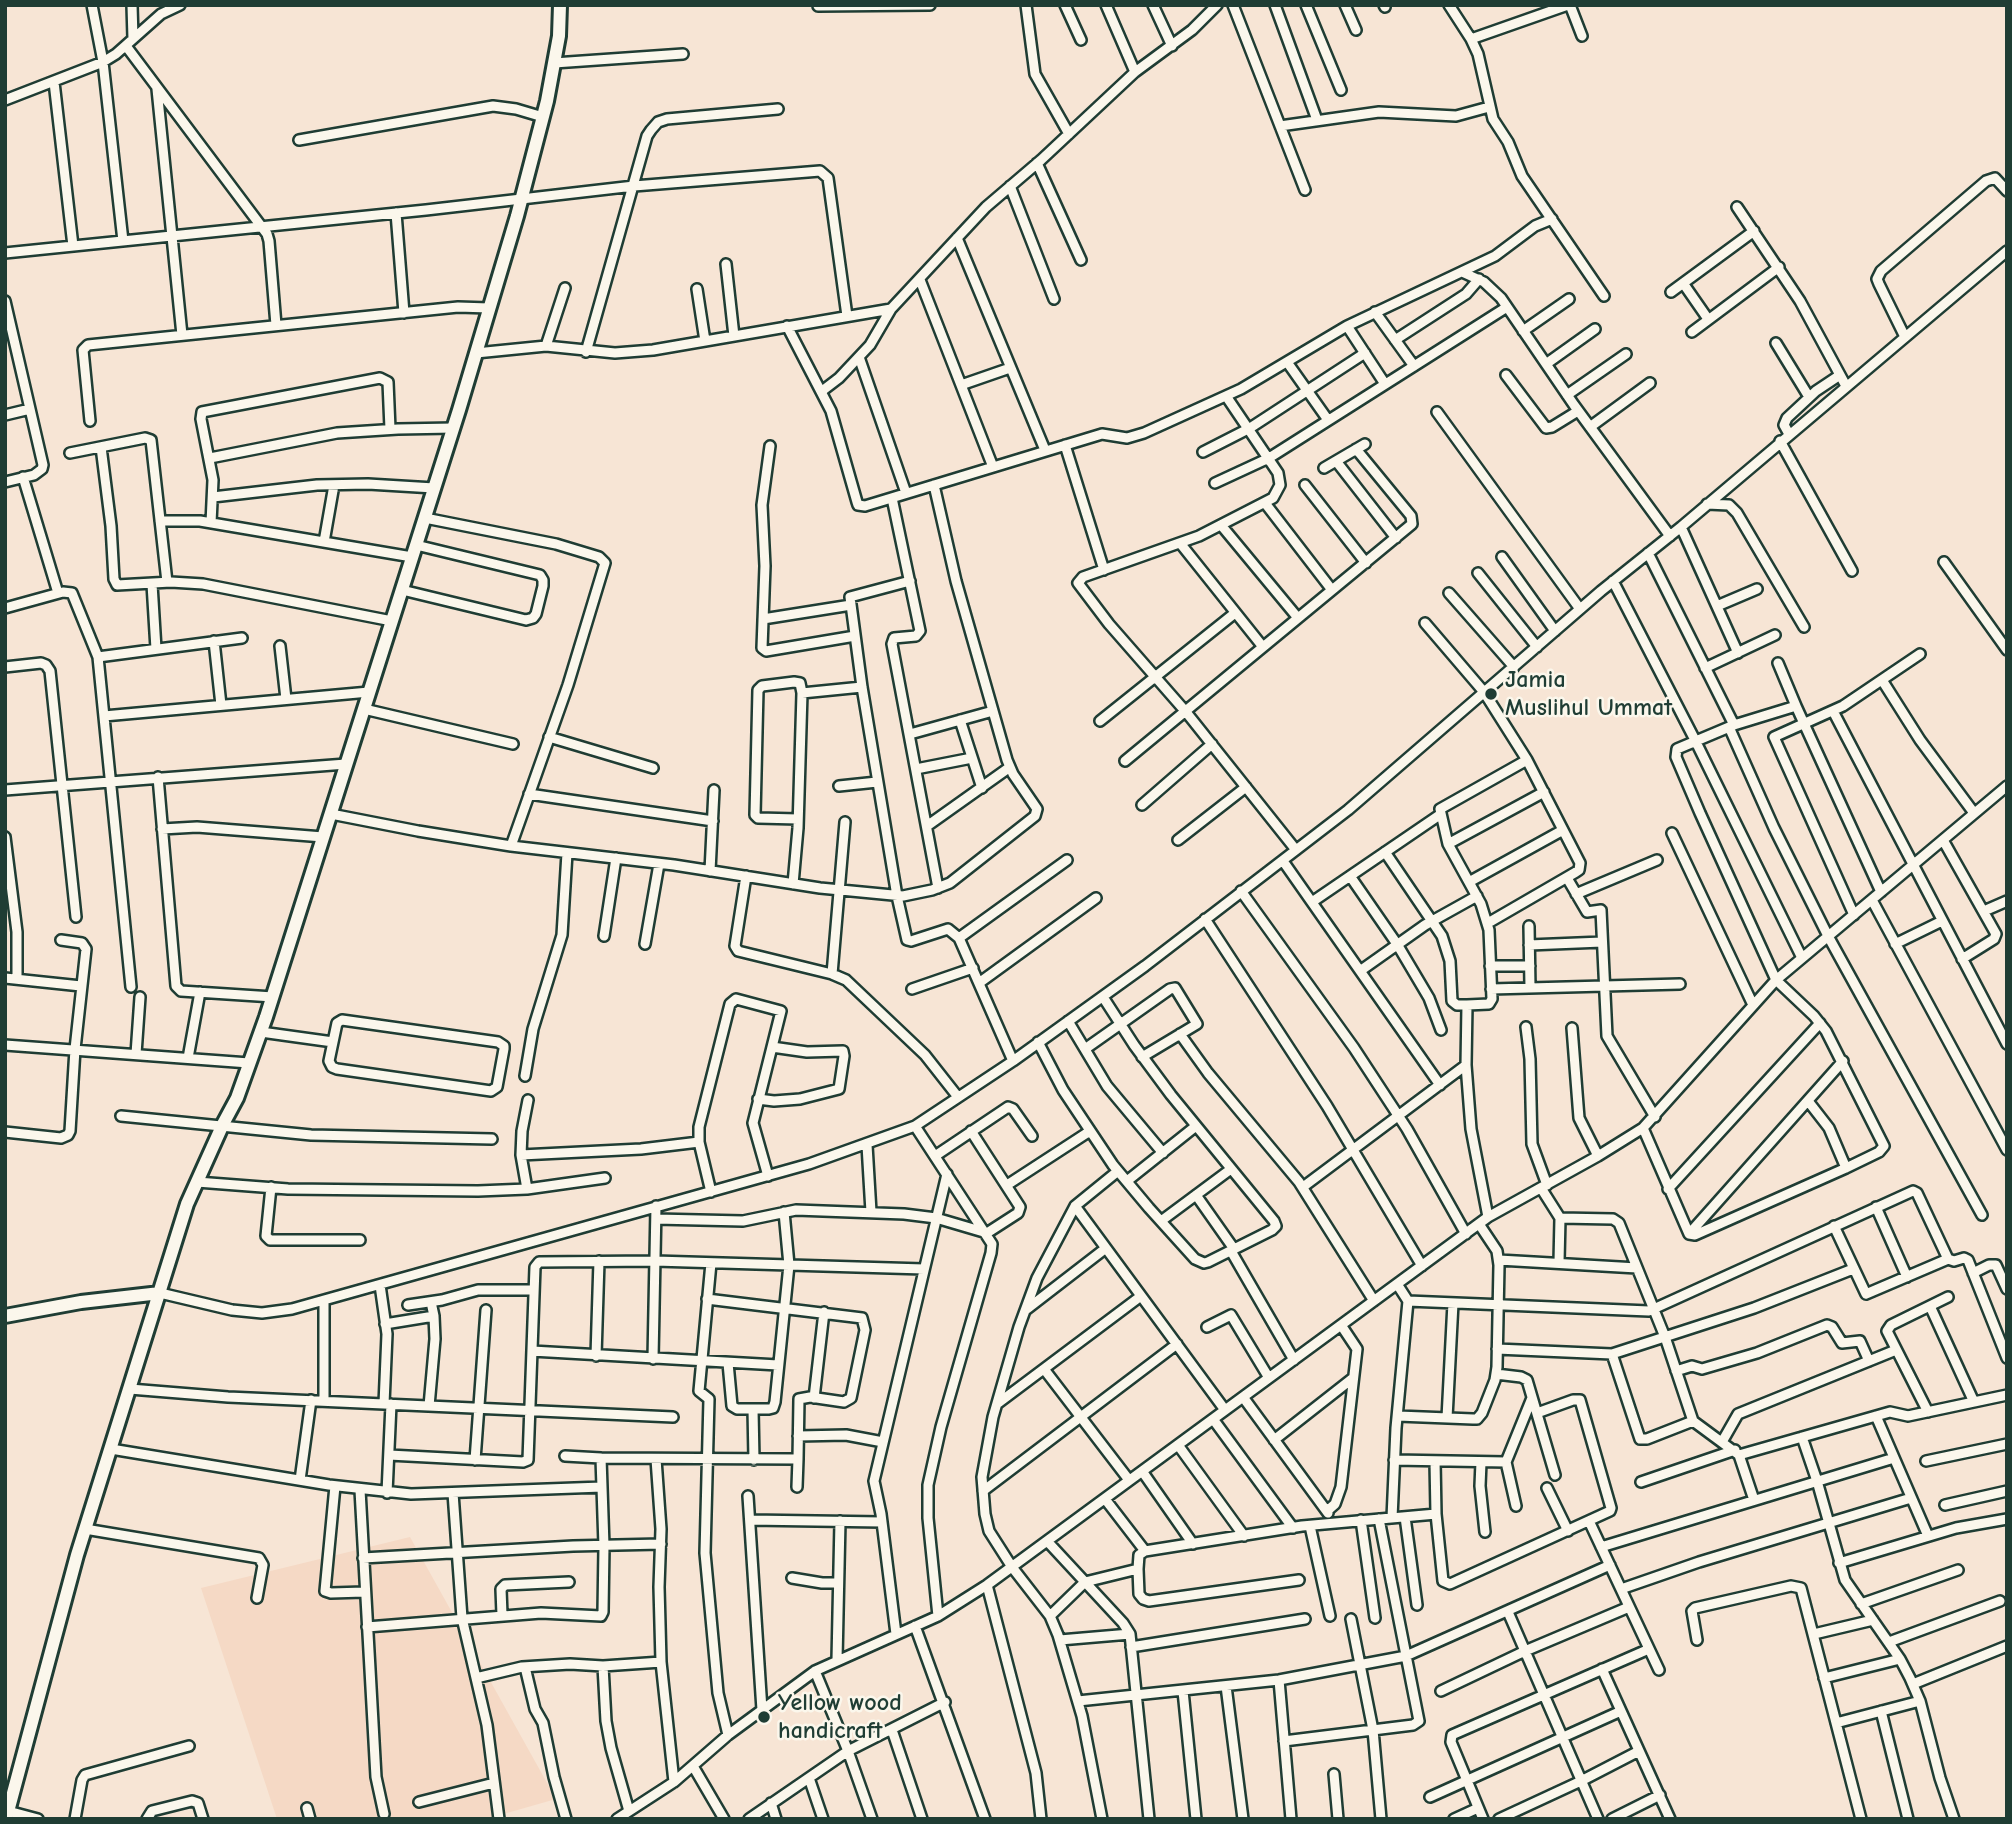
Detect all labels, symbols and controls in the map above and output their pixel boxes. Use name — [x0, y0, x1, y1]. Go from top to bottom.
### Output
place label: Jamia Muslihul Ummat — [1505, 666, 1672, 722]
marker: Jamia Muslihul Ummat — [1483, 686, 1499, 702]
place label: Yellow wood handicraft — [778, 1689, 902, 1745]
marker: Yellow wood handicraft — [756, 1709, 772, 1725]

